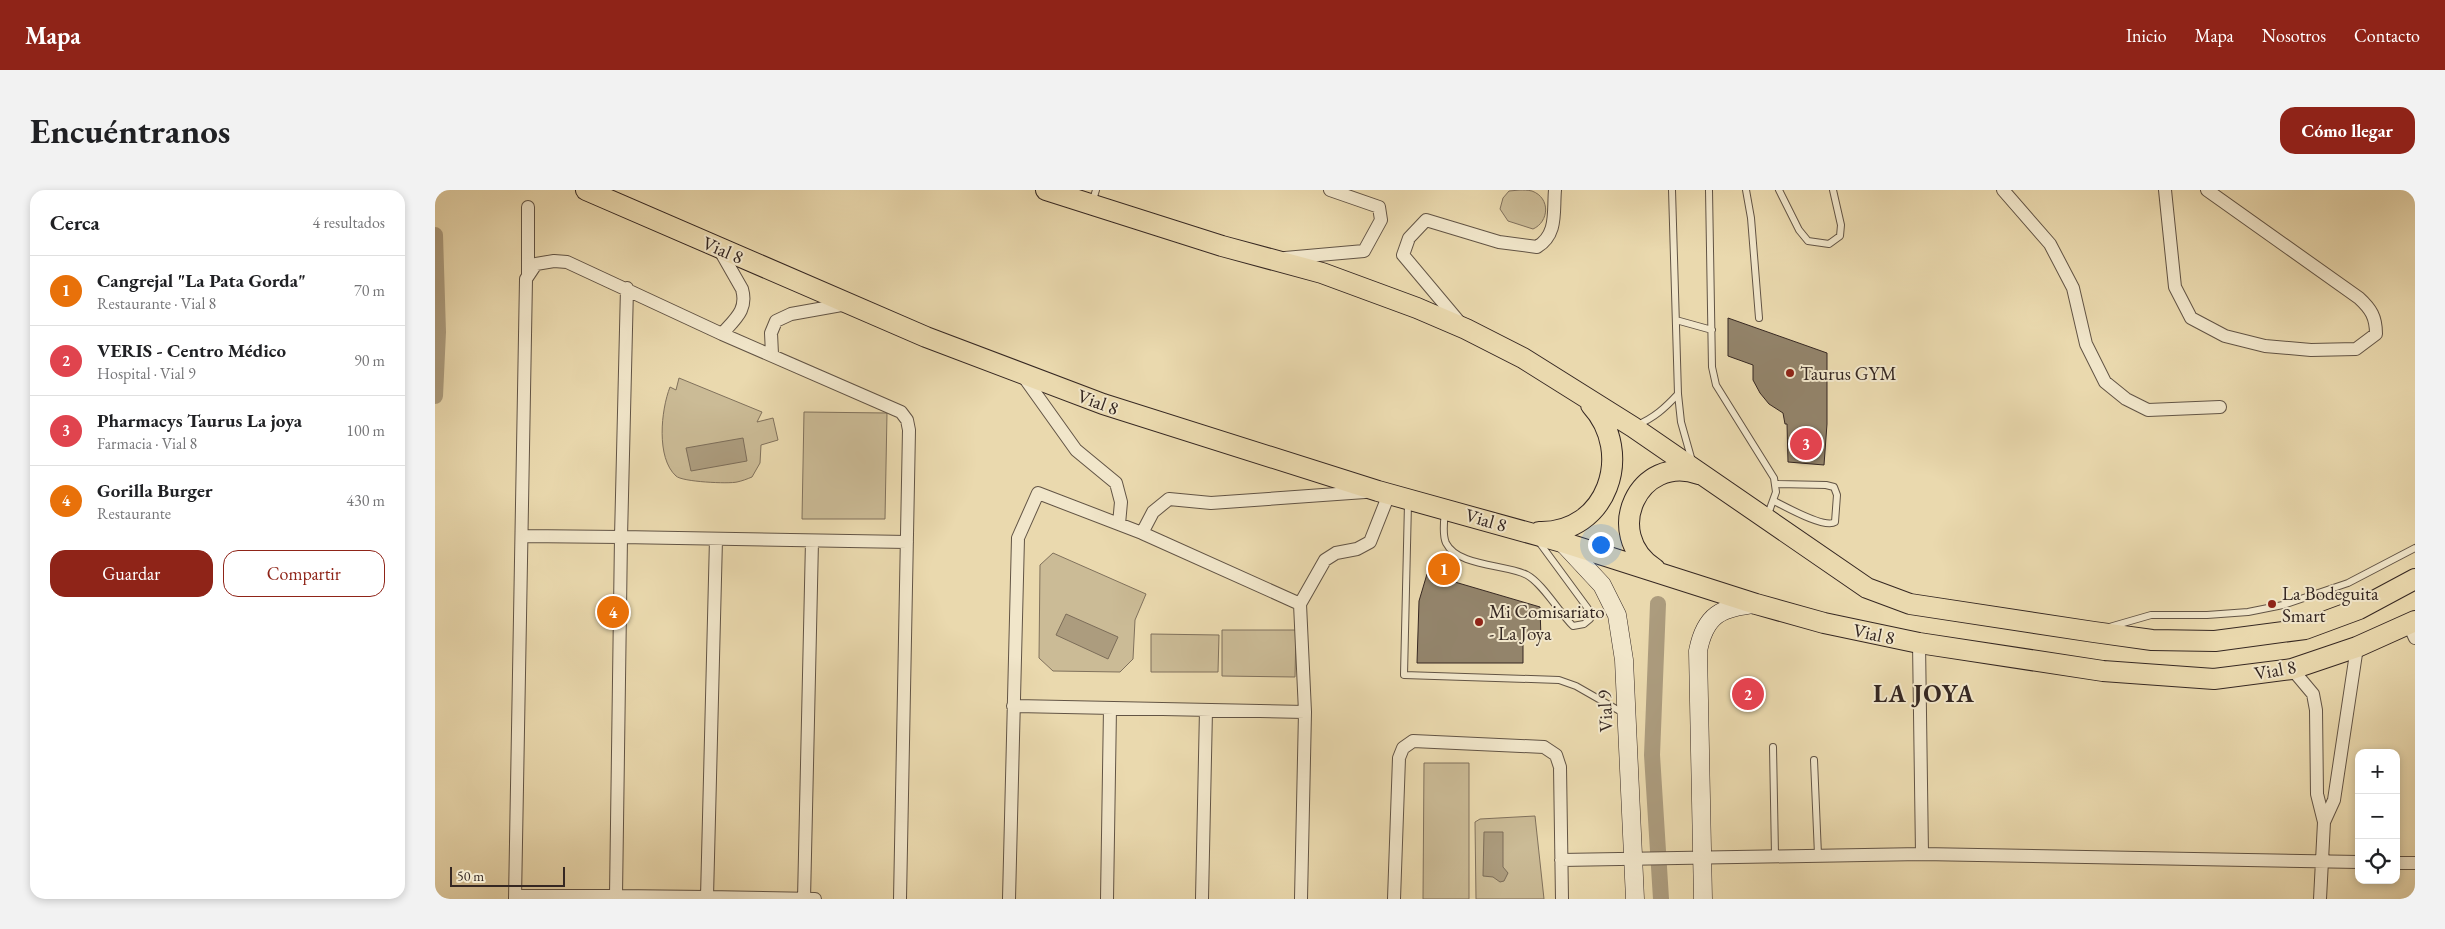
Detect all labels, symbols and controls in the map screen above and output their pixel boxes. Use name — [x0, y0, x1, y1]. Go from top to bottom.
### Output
text: Mapa — [25, 20, 81, 51]
text: Inicio — [2126, 24, 2167, 47]
text: Mapa — [2195, 24, 2234, 47]
text: Nosotros — [2262, 24, 2326, 47]
text: Contacto — [2354, 24, 2420, 47]
button: Cómo llegar — [2280, 107, 2415, 154]
text: Encuéntranos — [30, 108, 230, 153]
text: Cerca — [50, 209, 100, 236]
text: 4 resultados — [313, 212, 385, 233]
street label: Vial 8 — [699, 230, 747, 270]
text: Cangrejal "La Pata Gorda" — [97, 268, 306, 293]
text: 1 — [62, 280, 70, 301]
text: 70 m — [354, 280, 385, 301]
text: Restaurante · Vial 8 — [97, 293, 216, 314]
text: VERIS - Centro Médico — [97, 338, 286, 363]
text: 2 — [62, 350, 70, 371]
text: 90 m — [354, 350, 385, 371]
place label: Taurus GYM — [1800, 361, 1897, 386]
text: Hospital · Vial 9 — [97, 363, 196, 384]
marker: Taurus GYM — [1784, 367, 1796, 379]
street label: Vial 8 — [1074, 383, 1122, 421]
text: Pharmacys Taurus La joya — [97, 408, 302, 433]
text: 3 — [62, 420, 70, 441]
text: 100 m — [346, 420, 385, 441]
pin: 3 — [1790, 425, 1822, 463]
text: Farmacia · Vial 8 — [97, 433, 197, 454]
text: Gorilla Burger — [97, 478, 213, 503]
text: 4 — [62, 490, 70, 511]
text: 430 m — [346, 490, 385, 511]
street label: Vial 8 — [1462, 502, 1510, 538]
text: Restaurante — [97, 503, 171, 524]
your location — [1588, 532, 1614, 558]
button: Guardar — [50, 550, 213, 597]
button: Compartir — [223, 550, 385, 597]
pin: 1 — [1428, 550, 1460, 588]
place label: La Bodeguita Smart — [2282, 581, 2379, 628]
pin: 4 — [597, 593, 629, 631]
marker: La Bodeguita Smart — [2266, 598, 2278, 610]
place label: Mi Comisariato - La Joya — [1489, 599, 1605, 646]
marker: Mi Comisariato - La Joya — [1473, 616, 1485, 628]
street label: Vial 8 — [1851, 617, 1897, 651]
street label: Vial 8 — [2252, 654, 2298, 686]
pin: 2 — [1732, 675, 1764, 713]
district label: LA JOYA — [1873, 678, 1975, 709]
street label: Vial 9 — [1591, 689, 1619, 733]
map controls — [2355, 749, 2400, 884]
button: + — [2355, 749, 2400, 794]
button: − — [2355, 794, 2400, 839]
button: locate — [2355, 839, 2400, 884]
scale bar — [450, 864, 565, 887]
text: 50 m — [457, 867, 484, 885]

